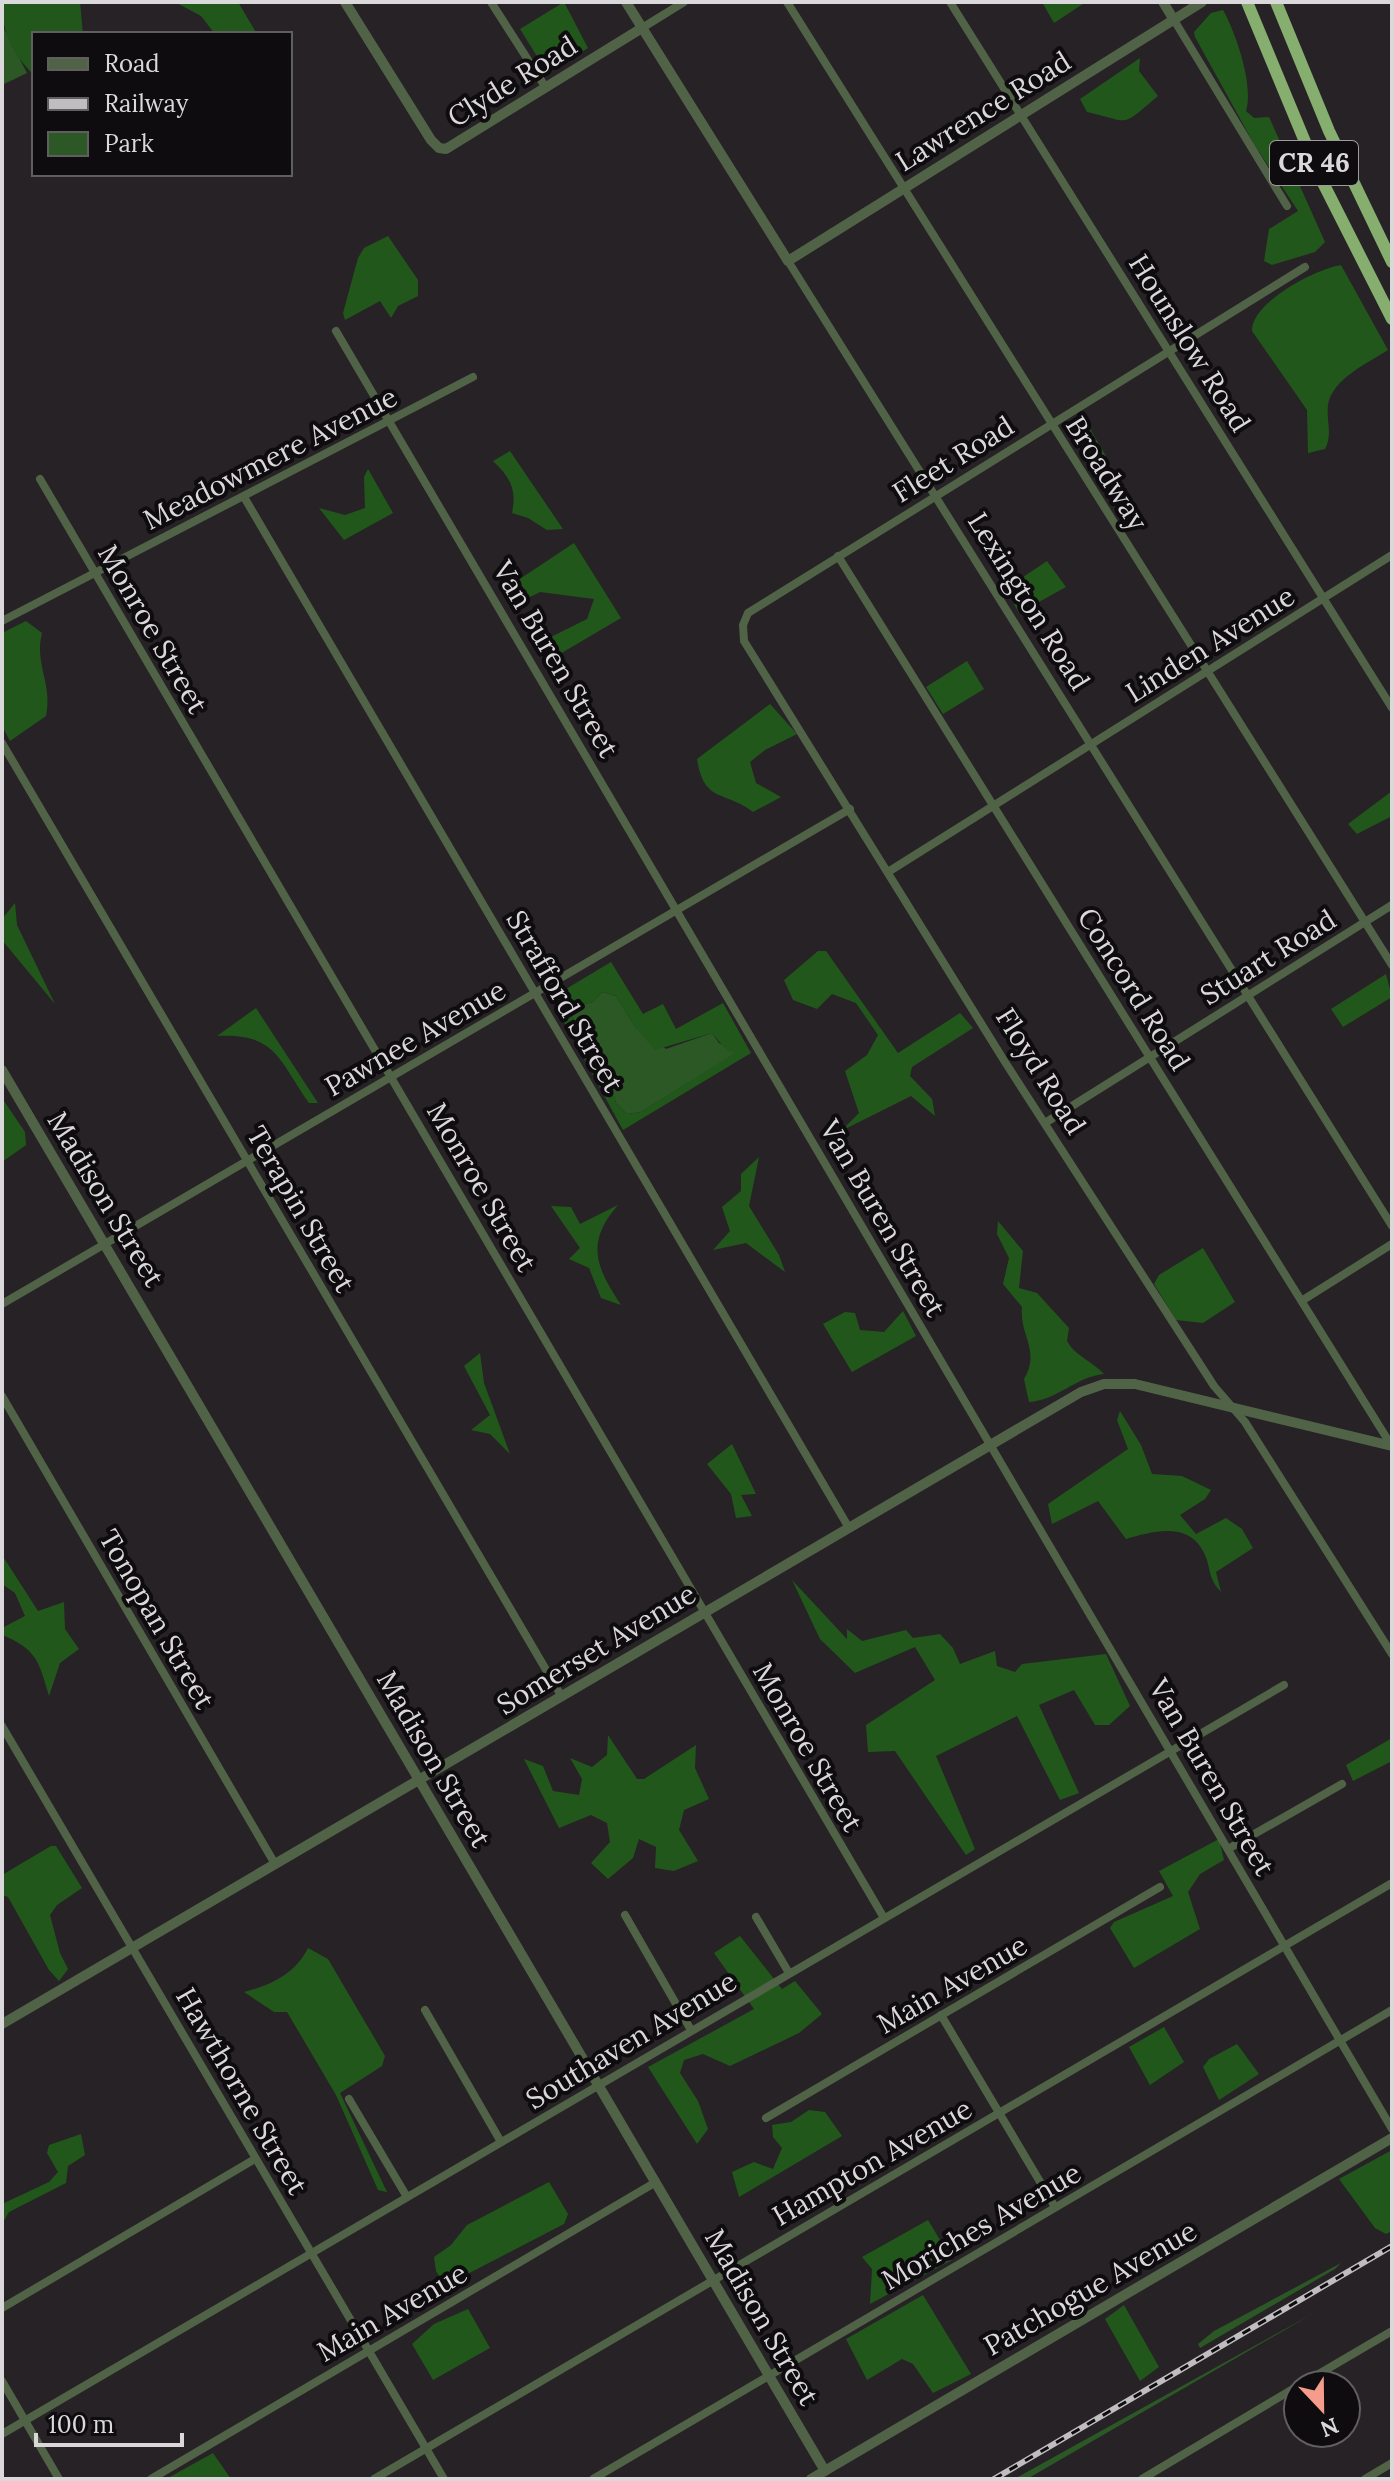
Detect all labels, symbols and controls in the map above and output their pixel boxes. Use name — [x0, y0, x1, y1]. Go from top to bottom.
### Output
street label: Clyde Road — [441, 27, 583, 135]
legend — [32, 32, 292, 176]
street label: Lawrence Road — [889, 43, 1077, 179]
text: Road — [104, 48, 160, 79]
text: Railway — [104, 88, 189, 119]
text: Park — [104, 128, 154, 159]
road number: CR 46 — [1270, 141, 1358, 185]
street label: Hounslow Road — [1121, 247, 1259, 439]
street label: Meadowmere Avenue — [137, 378, 403, 538]
street label: Fleet Road — [886, 408, 1020, 510]
street label: Broadway — [1058, 409, 1156, 537]
street label: Lexington Road — [960, 505, 1098, 697]
street label: Monroe Street — [90, 538, 216, 720]
street label: Van Buren Street — [485, 553, 627, 764]
street label: Linden Avenue — [1119, 578, 1301, 710]
street label: Concord Road — [1070, 901, 1198, 1077]
street label: Stuart Road — [1193, 901, 1343, 1013]
street label: Strafford Street — [498, 904, 632, 1098]
street label: Pawnee Avenue — [318, 972, 512, 1104]
street label: Floyd Road — [988, 1001, 1094, 1141]
street label: Monroe Street — [419, 1096, 545, 1278]
street label: Madison Street — [40, 1105, 172, 1293]
street label: Van Buren Street — [812, 1112, 954, 1323]
street label: Terapin Street — [239, 1119, 363, 1299]
street label: Tonopan Street — [91, 1523, 223, 1715]
street label: Somerset Avenue — [490, 1575, 702, 1723]
street label: Monroe Street — [745, 1656, 871, 1838]
street label: Madison Street — [369, 1664, 499, 1854]
street label: Van Buren Street — [1141, 1671, 1283, 1882]
street label: Main Avenue — [871, 1927, 1033, 2041]
street label: Southaven Avenue — [519, 1963, 743, 2117]
street label: Hawthorne Street — [168, 1981, 316, 2201]
street label: Hampton Avenue — [766, 2090, 978, 2234]
street label: Moriches Avenue — [875, 2154, 1087, 2298]
street label: Patchogue Avenue — [977, 2212, 1203, 2364]
street label: Madison Street — [697, 2222, 827, 2412]
street label: Main Avenue — [311, 2255, 473, 2369]
north arrow — [1282, 2369, 1362, 2449]
scale bar — [36, 2397, 182, 2447]
text: 100 m — [48, 2409, 114, 2440]
text: N — [1316, 2411, 1343, 2444]

